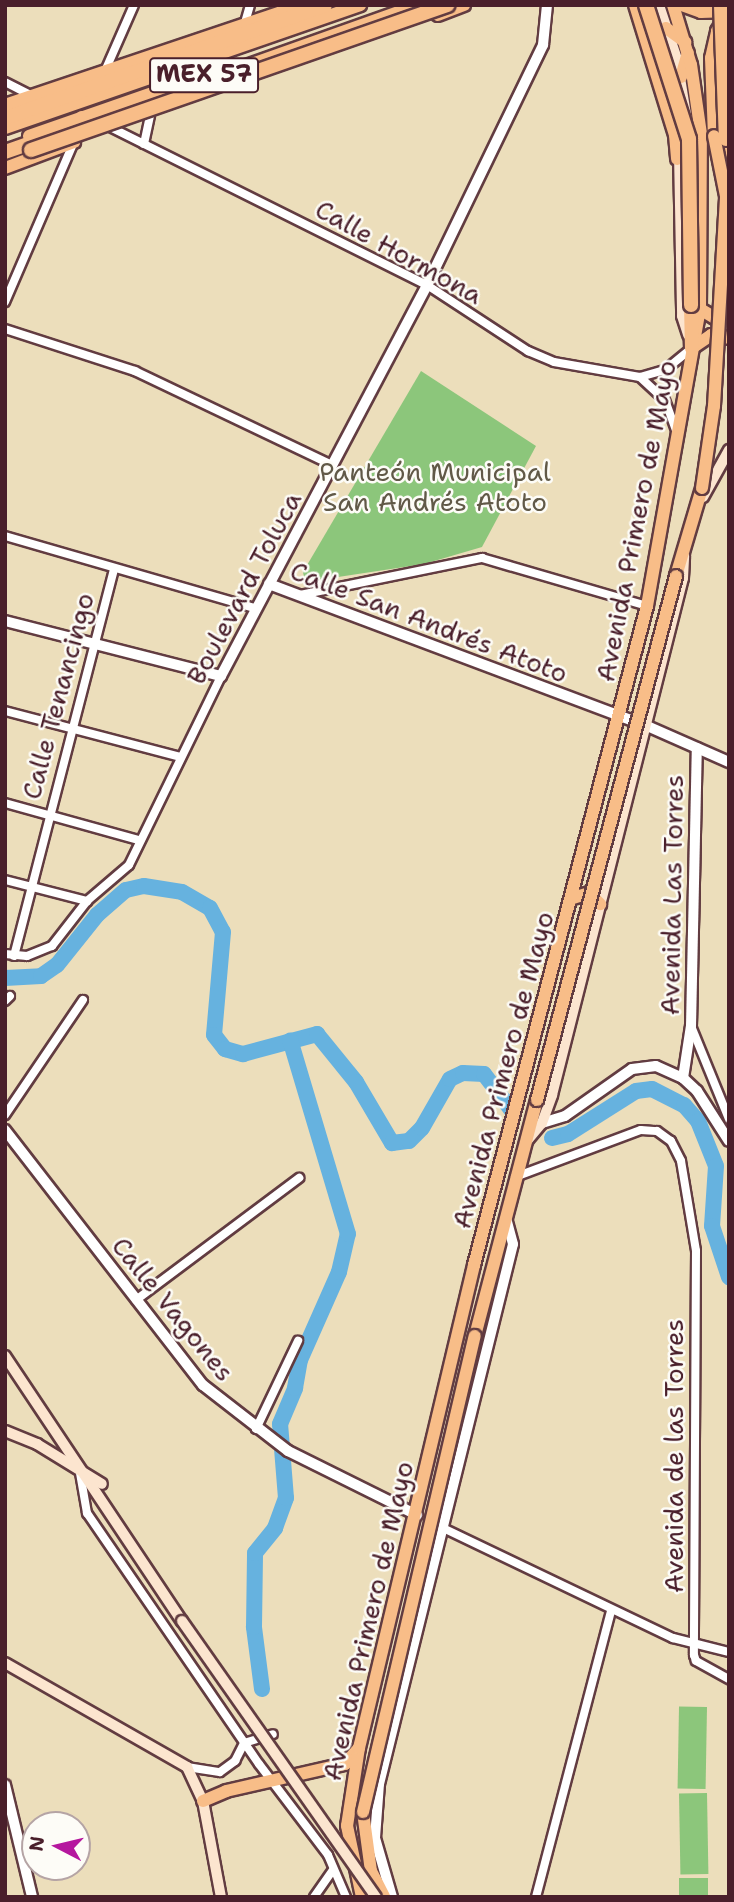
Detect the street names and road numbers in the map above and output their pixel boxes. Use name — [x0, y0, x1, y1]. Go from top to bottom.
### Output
road number: MEX 57 — [148, 54, 260, 96]
street label: Calle Hormona — [310, 193, 488, 311]
street label: Avenida Primero de Mayo — [590, 358, 682, 684]
street label: Boulevard Toluca — [180, 486, 308, 690]
street label: Calle San Andrés Atoto — [286, 555, 572, 689]
street label: Calle Tenancingo — [15, 589, 101, 803]
street label: Avenida Las Torres — [654, 774, 690, 1016]
street label: Avenida Primero de Mayo — [446, 908, 560, 1232]
street label: Calle Vagones — [105, 1231, 241, 1387]
street label: Avenida de las Torres — [658, 1319, 690, 1593]
street label: Avenida Primero de Mayo — [316, 1458, 420, 1784]

